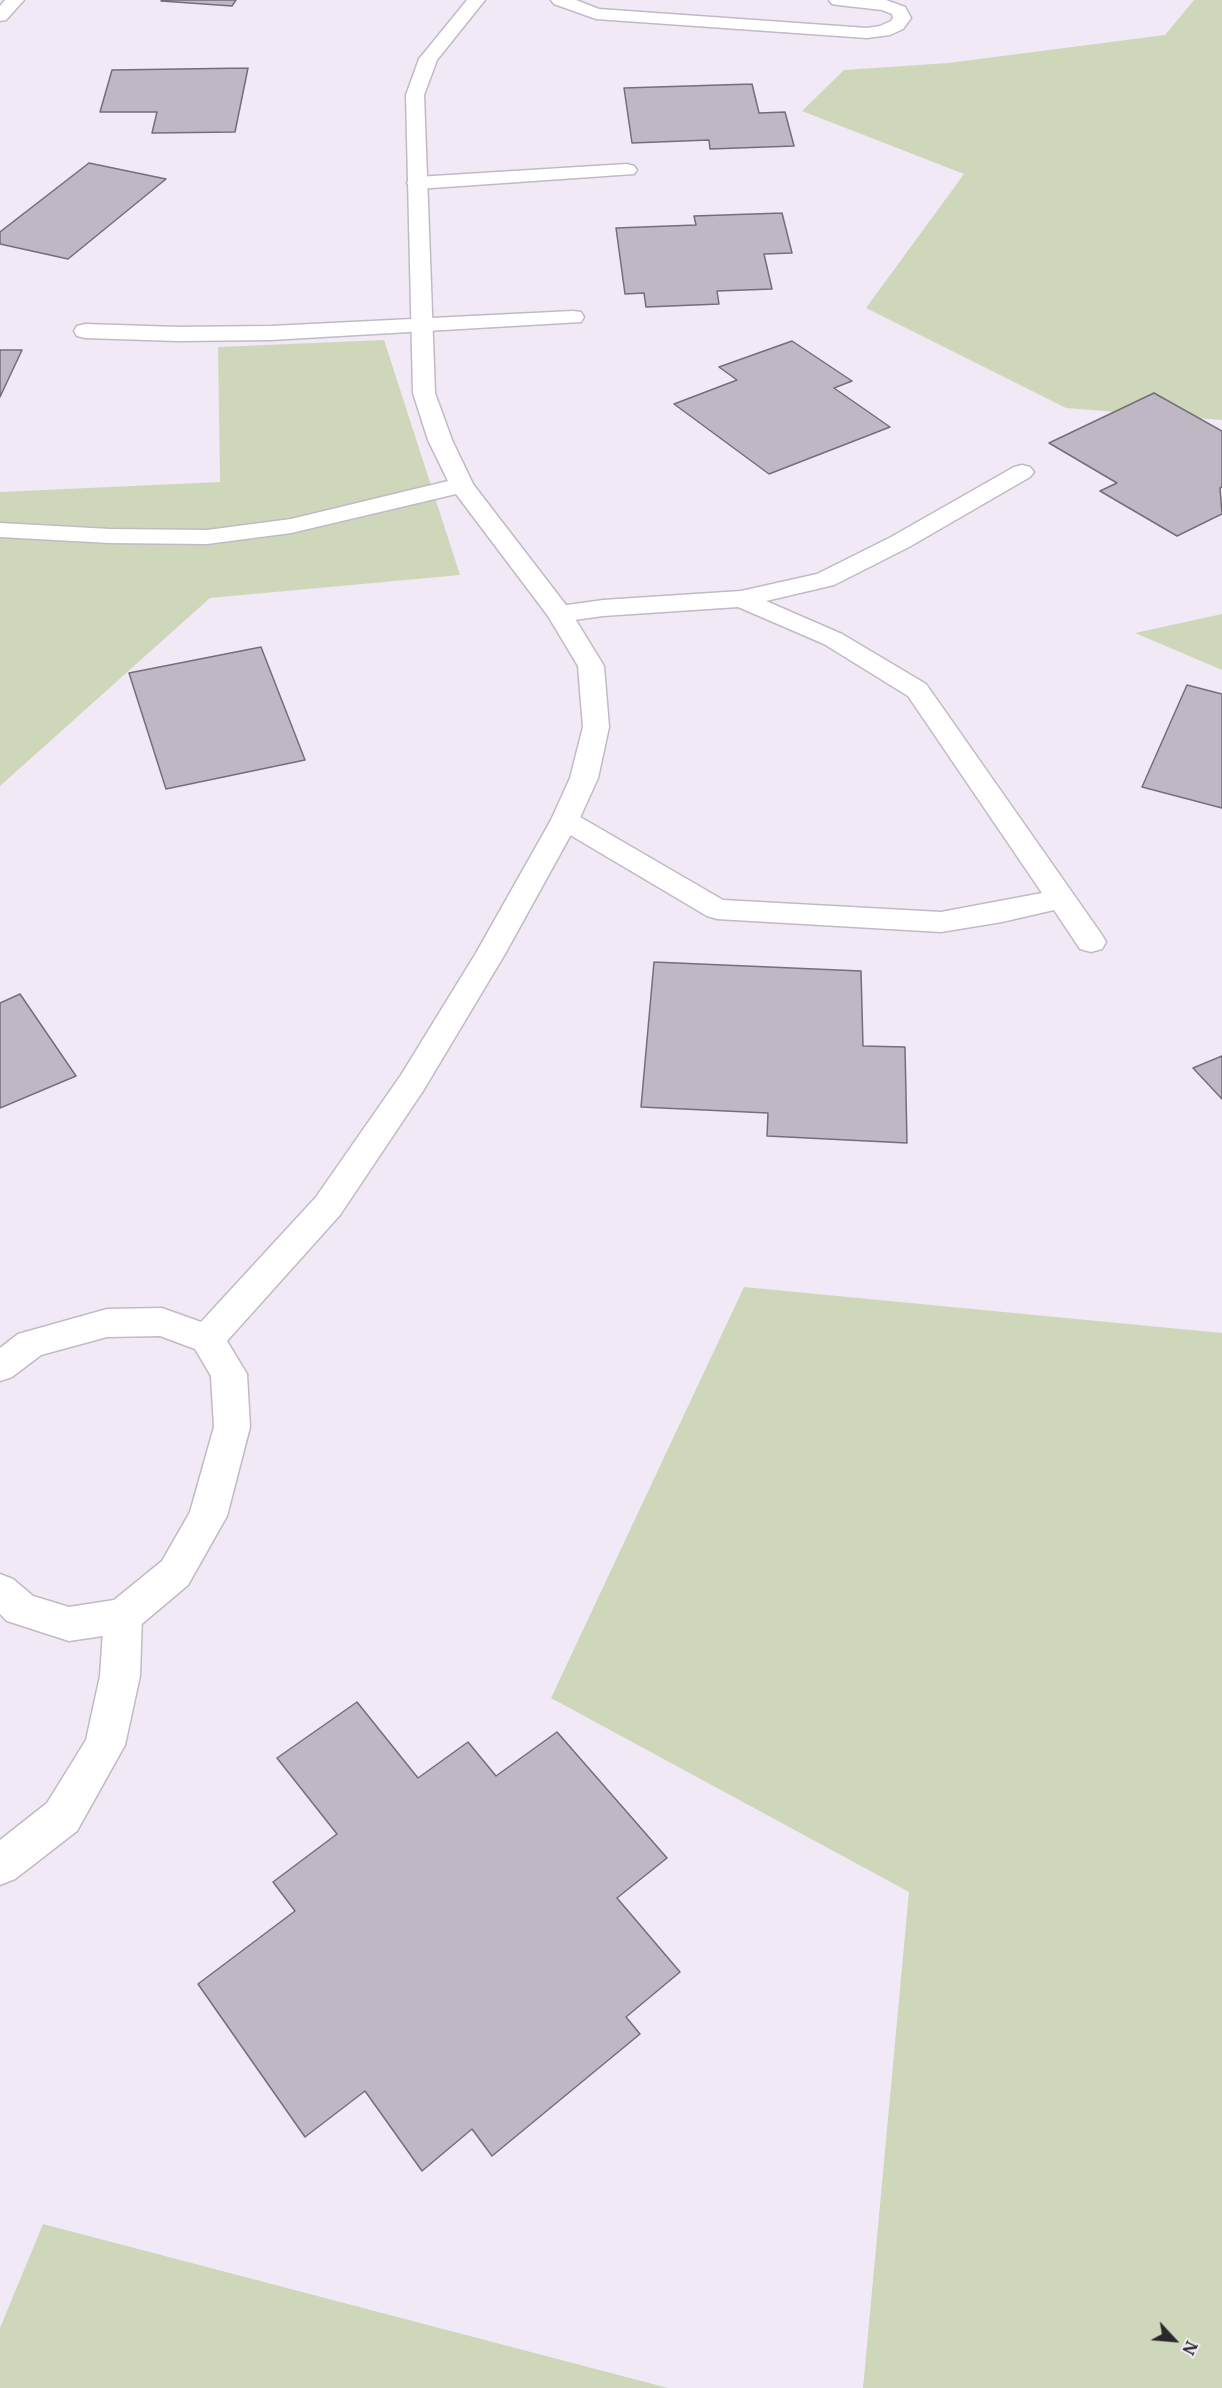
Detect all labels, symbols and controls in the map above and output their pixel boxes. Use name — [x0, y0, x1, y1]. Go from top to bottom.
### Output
north arrow — [1144, 2310, 1204, 2370]
text: N — [1178, 2338, 1202, 2358]

